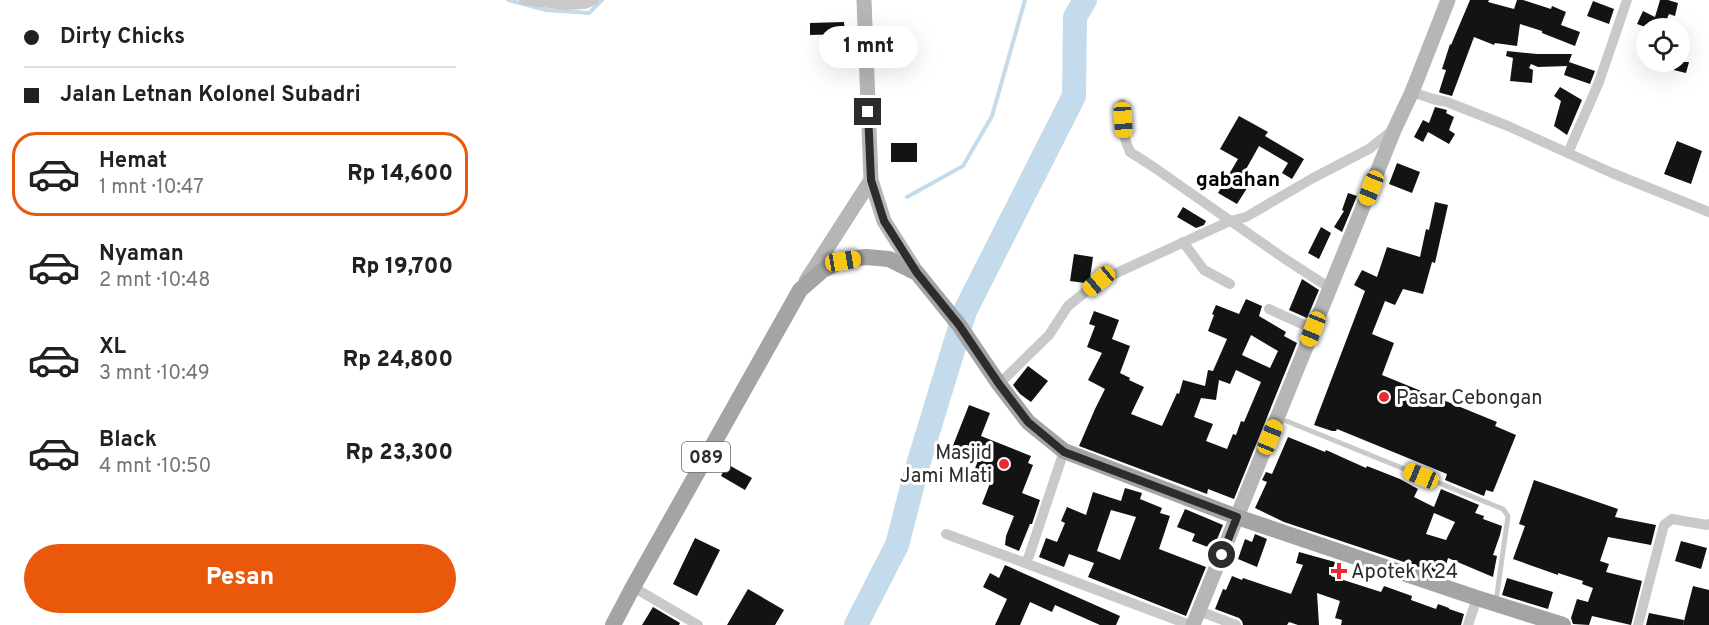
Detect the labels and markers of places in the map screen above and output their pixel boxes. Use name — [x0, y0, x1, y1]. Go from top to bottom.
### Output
place label: Pasar Cebongan — [1396, 386, 1543, 412]
marker: Pasar Cebongan — [1377, 390, 1391, 404]
place label: Masjid Jami Mlati — [900, 441, 992, 490]
marker: Masjid Jami Mlati — [997, 457, 1011, 471]
place label: Apotek K24 — [1351, 560, 1458, 586]
marker: Apotek K24 — [1332, 564, 1346, 578]

